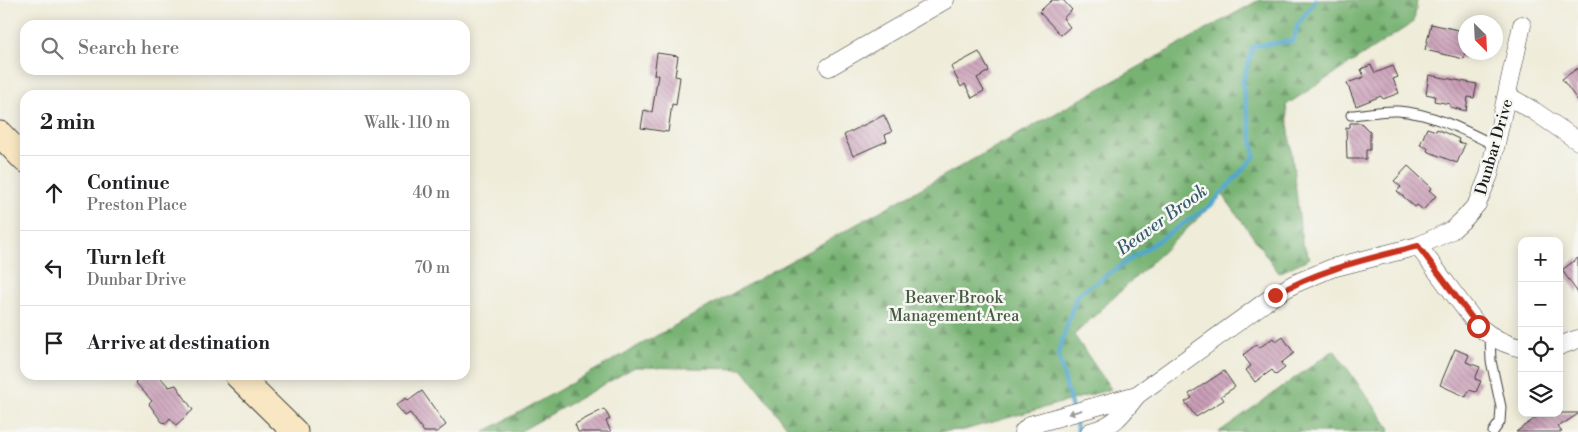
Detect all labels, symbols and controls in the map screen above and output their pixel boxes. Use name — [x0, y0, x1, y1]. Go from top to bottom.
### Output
north arrow — [1458, 15, 1503, 60]
search box — [20, 20, 470, 75]
icon: search — [38, 34, 66, 62]
text: Search here — [78, 36, 179, 60]
street label: Dunbar Drive — [1471, 97, 1517, 197]
text: 2 min — [40, 110, 95, 136]
text: Walk · 110 m — [364, 113, 450, 133]
text: Continue — [87, 171, 170, 195]
icon: ahead — [40, 179, 68, 207]
water label: Beaver Brook — [1111, 179, 1212, 261]
text: 40 m — [413, 183, 450, 203]
text: Preston Place — [87, 195, 187, 215]
map controls — [1518, 237, 1563, 417]
button: + — [1518, 237, 1563, 282]
text: Turn left — [87, 246, 166, 270]
icon: left — [40, 254, 68, 282]
text: 70 m — [414, 258, 450, 278]
text: Dunbar Drive — [87, 270, 186, 290]
button: − — [1518, 282, 1563, 327]
route end — [1264, 284, 1287, 307]
park label: Beaver Brook Management Area — [889, 288, 1020, 326]
route start — [1467, 315, 1490, 338]
button: locate — [1518, 327, 1563, 372]
icon: arrive — [40, 329, 68, 357]
text: Arrive at destination — [87, 331, 270, 355]
button: layers — [1518, 372, 1563, 417]
one-way arrow — [1067, 408, 1082, 416]

